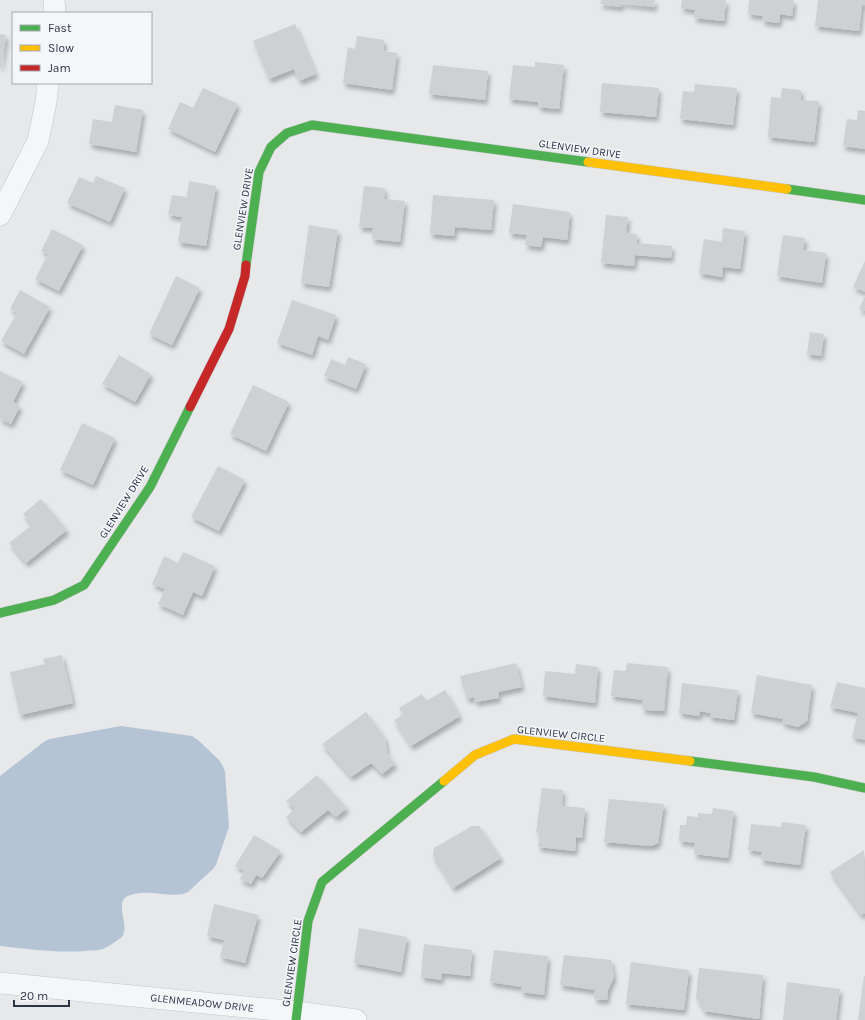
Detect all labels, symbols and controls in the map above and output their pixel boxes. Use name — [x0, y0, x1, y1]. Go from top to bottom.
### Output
legend — [12, 12, 152, 84]
text: Fast — [48, 21, 72, 35]
text: Slow — [48, 41, 74, 55]
text: Jam — [48, 61, 71, 75]
street label: GLENVIEW DRIVE — [538, 137, 622, 161]
street label: GLENVIEW DRIVE — [230, 167, 256, 251]
street label: GLENVIEW DRIVE — [96, 463, 152, 541]
street label: GLENVIEW CIRCLE — [516, 723, 606, 745]
street label: GLENVIEW CIRCLE — [279, 918, 305, 1008]
scale bar — [14, 982, 69, 1008]
text: 20 m — [20, 989, 48, 1003]
street label: GLENMEADOW DRIVE — [150, 991, 254, 1015]

